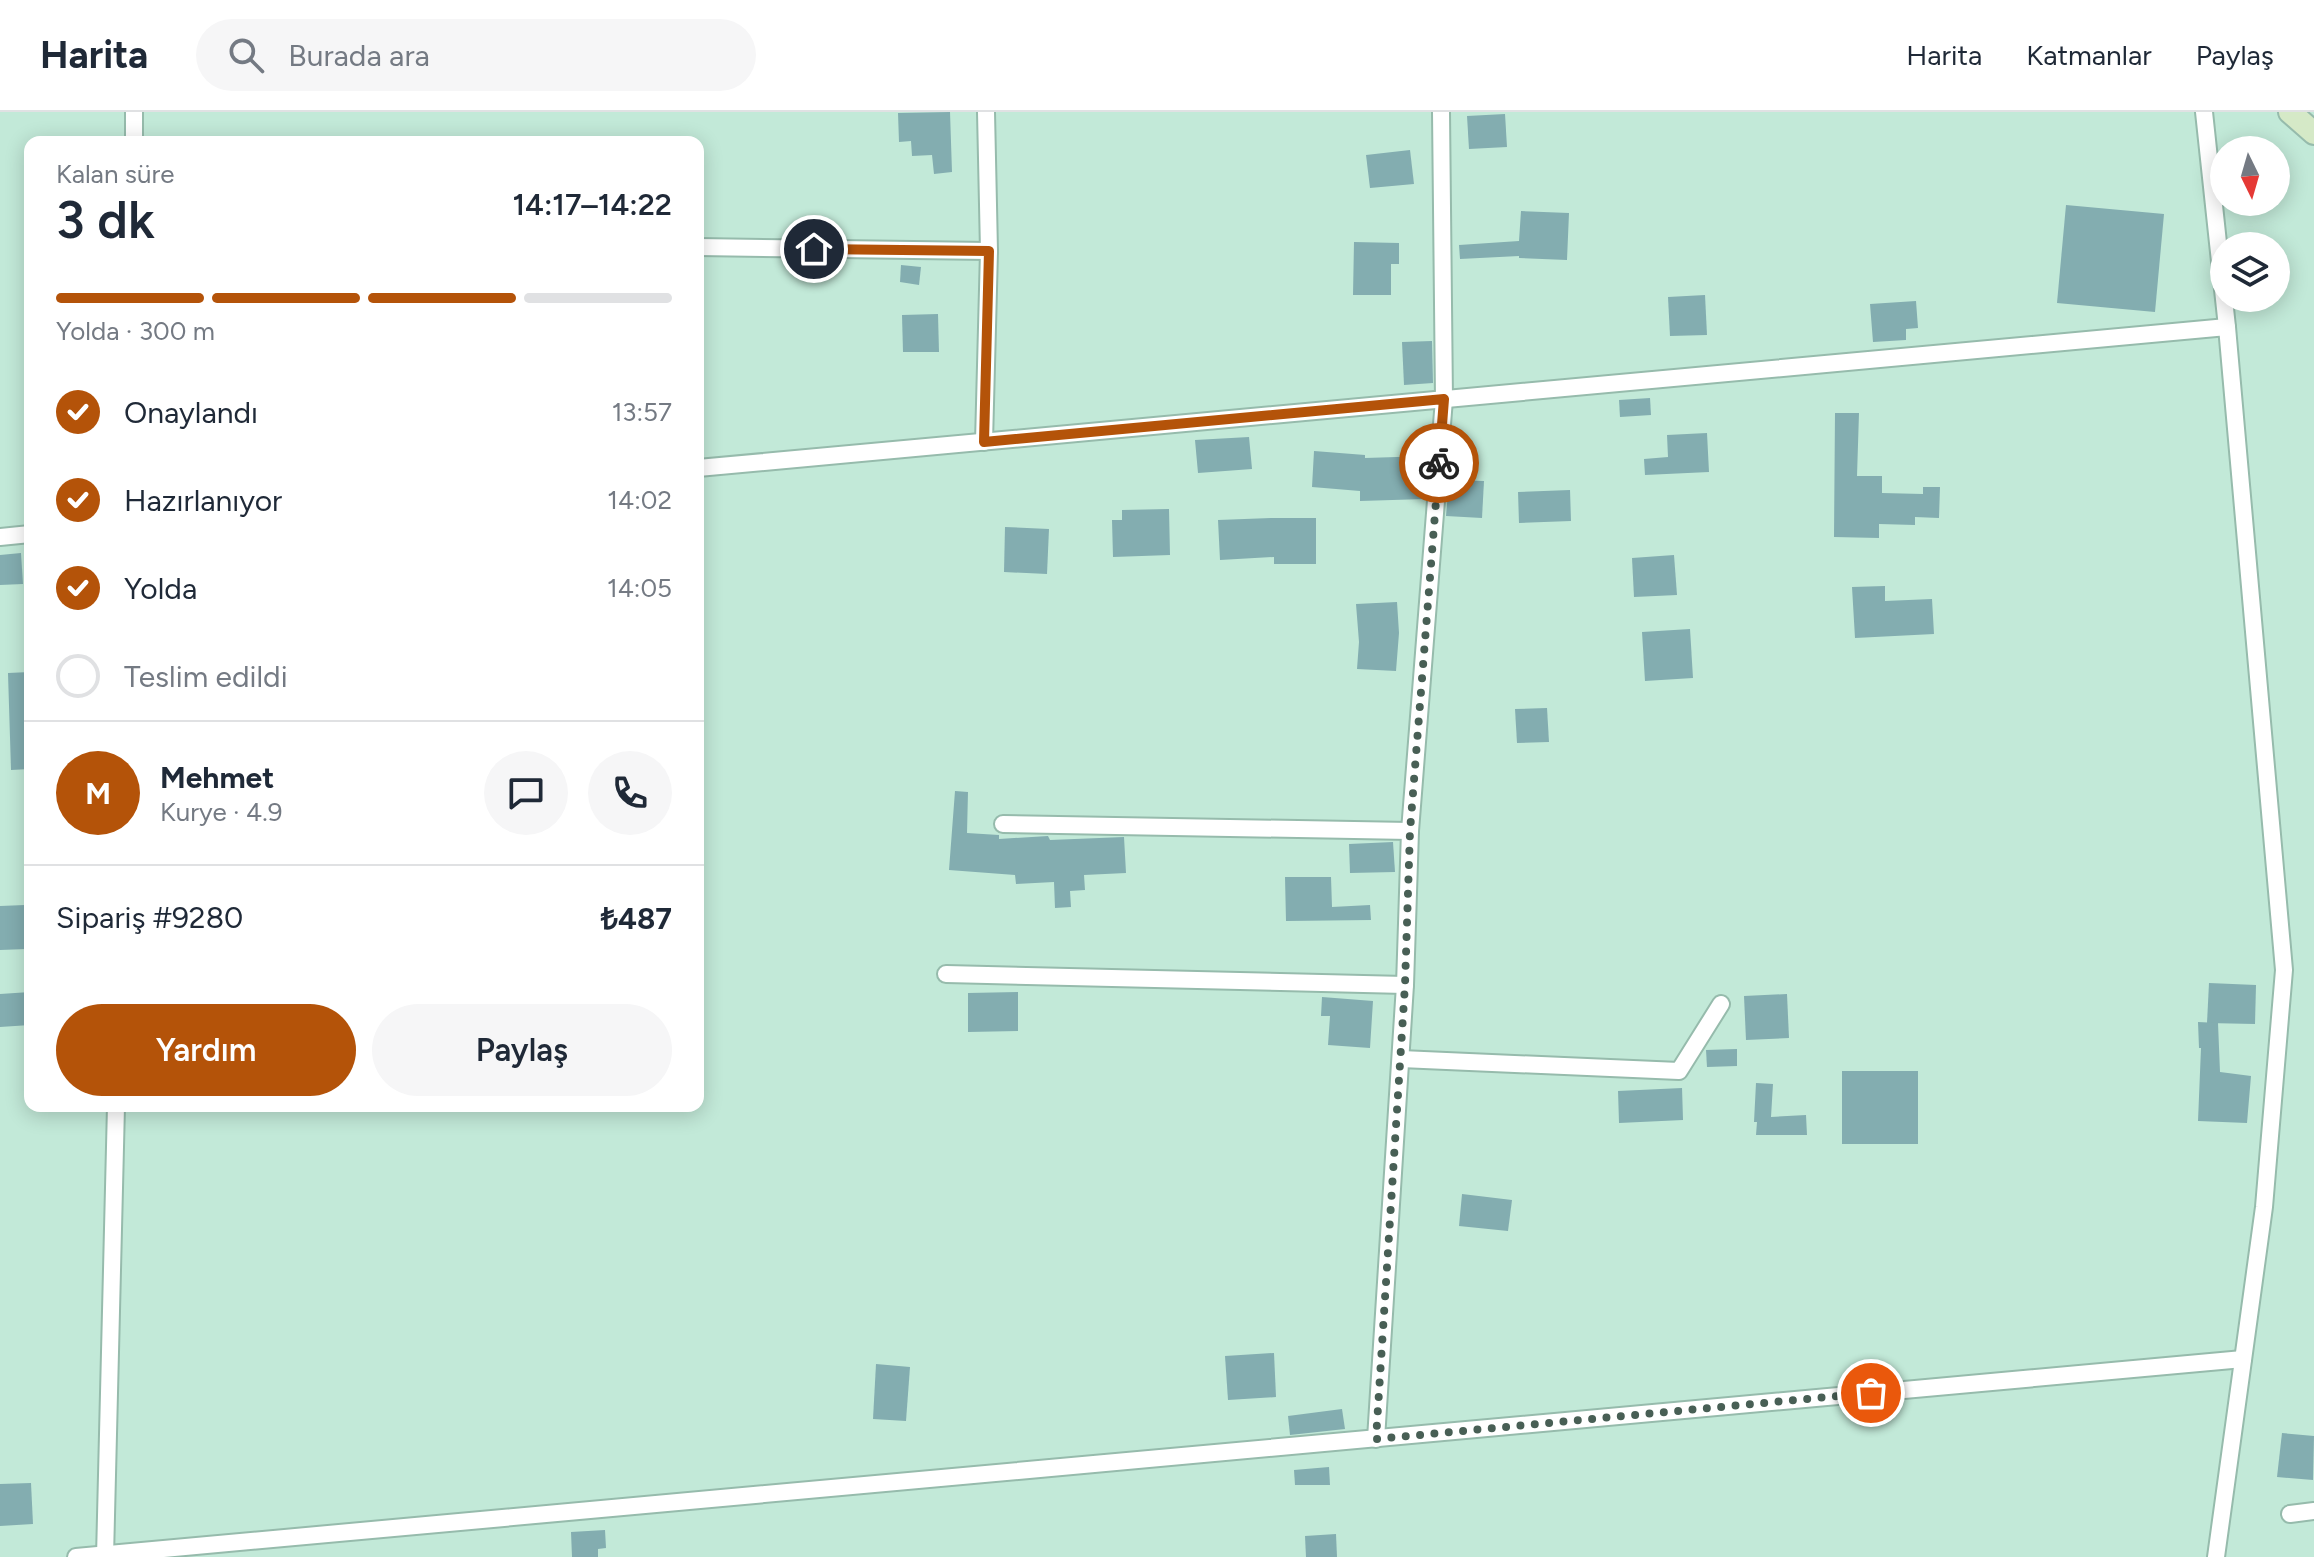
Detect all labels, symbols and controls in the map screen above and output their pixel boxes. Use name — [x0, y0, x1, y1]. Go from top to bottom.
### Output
search box — [196, 19, 756, 91]
text: Harita — [40, 32, 148, 78]
icon: search — [224, 33, 268, 77]
text: Burada ara — [288, 37, 430, 74]
text: Harita — [1906, 38, 1982, 72]
text: Katmanlar — [2026, 38, 2152, 72]
text: Paylaş — [2196, 38, 2274, 72]
north arrow — [2210, 136, 2290, 216]
map controls — [2210, 136, 2290, 312]
text: Kalan süre — [56, 158, 174, 190]
text: 14:17–14:22 — [512, 186, 672, 223]
text: 3 dk — [56, 189, 155, 251]
pin — [780, 215, 848, 283]
icon: home — [792, 227, 836, 271]
button: layers — [2210, 232, 2290, 312]
text: Yolda · 300 m — [56, 315, 215, 347]
icon: check — [56, 390, 100, 434]
text: Onaylandı — [124, 394, 258, 431]
text: 13:57 — [612, 396, 672, 428]
courier — [1399, 423, 1479, 503]
icon: bike — [1417, 441, 1461, 485]
icon: check — [56, 478, 100, 522]
text: Hazırlanıyor — [124, 482, 282, 519]
text: 14:02 — [607, 484, 672, 516]
icon: check — [56, 566, 100, 610]
text: Yolda — [124, 570, 197, 607]
text: 14:05 — [607, 572, 672, 604]
text: Teslim edildi — [124, 658, 288, 695]
button: chat — [484, 751, 568, 835]
button: phone — [588, 751, 672, 835]
text: Mehmet — [160, 759, 274, 796]
text: M — [85, 775, 111, 812]
text: Kurye · 4.9 — [160, 796, 282, 828]
text: Sipariş #9280 — [56, 899, 243, 936]
text: ₺487 — [601, 900, 672, 937]
button: Yardım — [56, 1004, 356, 1096]
button: Paylaş — [372, 1004, 672, 1096]
pin — [1837, 1359, 1905, 1427]
icon: bag — [1849, 1371, 1893, 1415]

